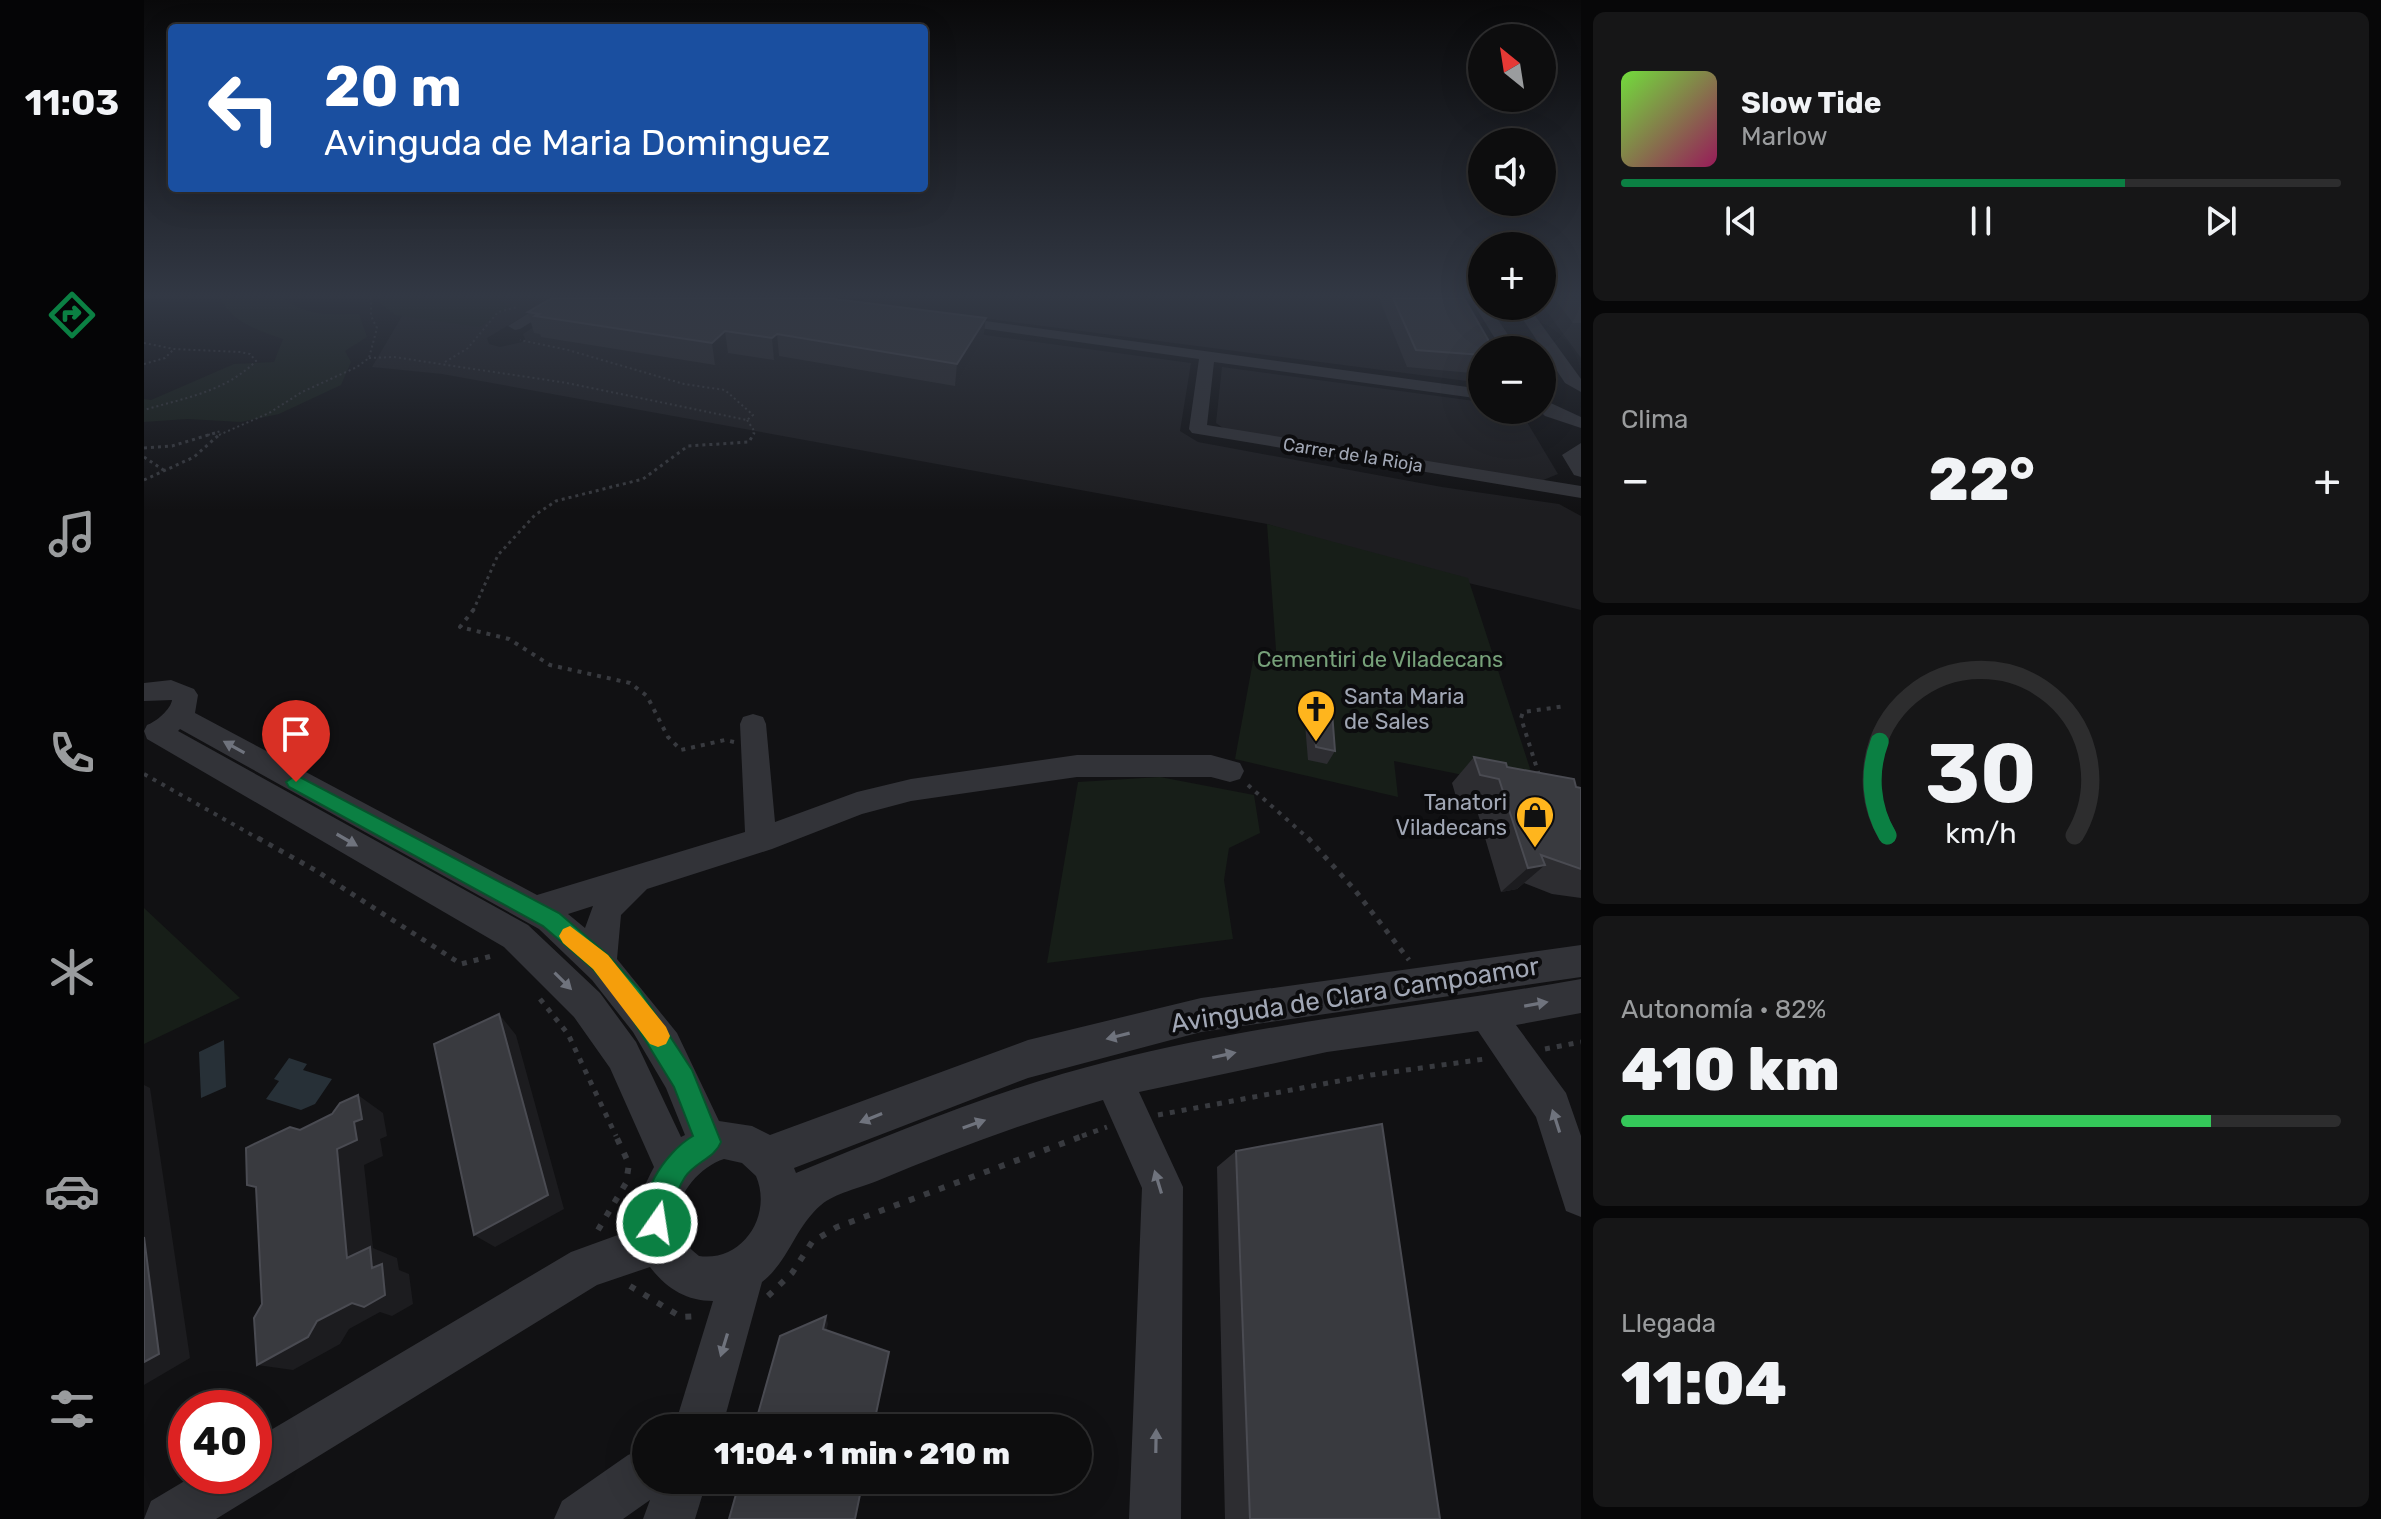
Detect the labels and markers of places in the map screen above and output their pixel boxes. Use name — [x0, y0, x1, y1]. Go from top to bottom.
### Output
place label: Santa Maria de Sales — [1344, 683, 1465, 735]
church icon: Santa Maria de Sales — [1295, 688, 1337, 743]
pin — [262, 700, 330, 782]
place label: Tanatori Viladecans — [1396, 789, 1507, 841]
shop icon: Tanatori Viladecans — [1514, 794, 1556, 849]

